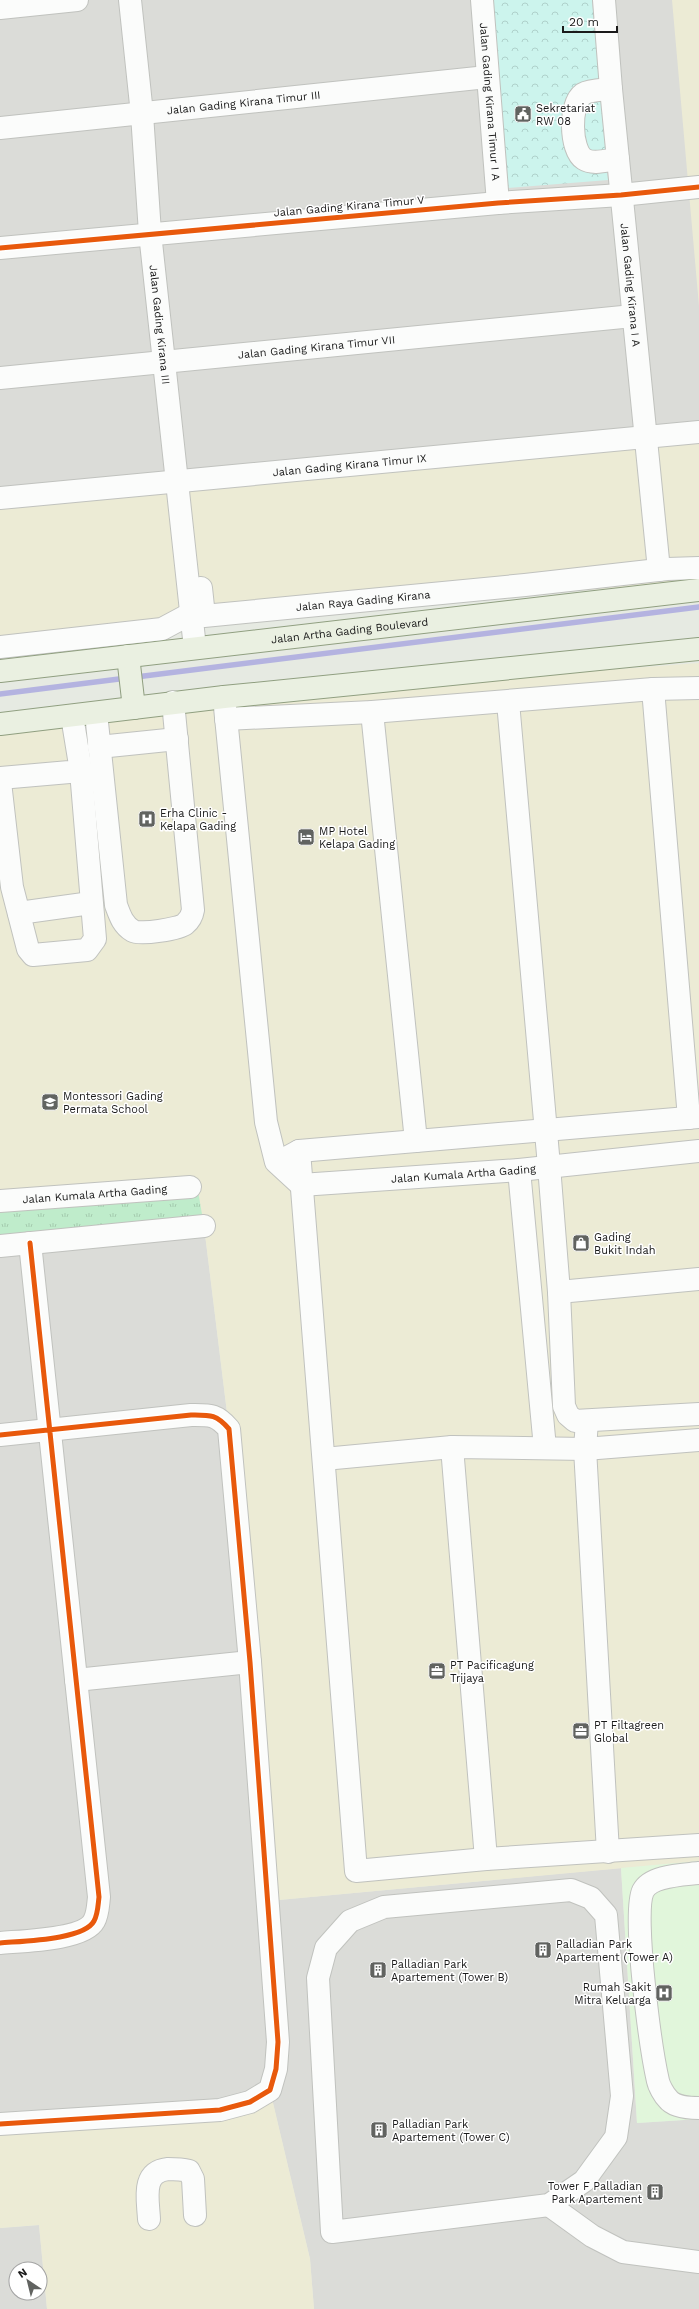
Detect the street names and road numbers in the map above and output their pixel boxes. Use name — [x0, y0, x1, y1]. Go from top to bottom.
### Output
street label: Jalan Gading Kirana Timur I A — [477, 22, 502, 181]
street label: Jalan Gading Kirana Timur III — [166, 88, 321, 117]
street label: Jalan Gading Kirana Timur V — [273, 193, 425, 220]
street label: Jalan Gading Kirana I A — [617, 222, 643, 347]
street label: Jalan Gading Kirana III — [146, 264, 172, 385]
street label: Jalan Gading Kirana Timur VII — [237, 333, 396, 362]
street label: Jalan Gading Kirana Timur IX — [272, 452, 427, 479]
street label: Jalan Raya Gading Kirana — [295, 588, 431, 614]
street label: Jalan Artha Gading Boulevard — [270, 615, 429, 647]
street label: Jalan Kumala Artha Gading — [391, 1162, 536, 1186]
street label: Jalan Kumala Artha Gading — [22, 1183, 168, 1206]

